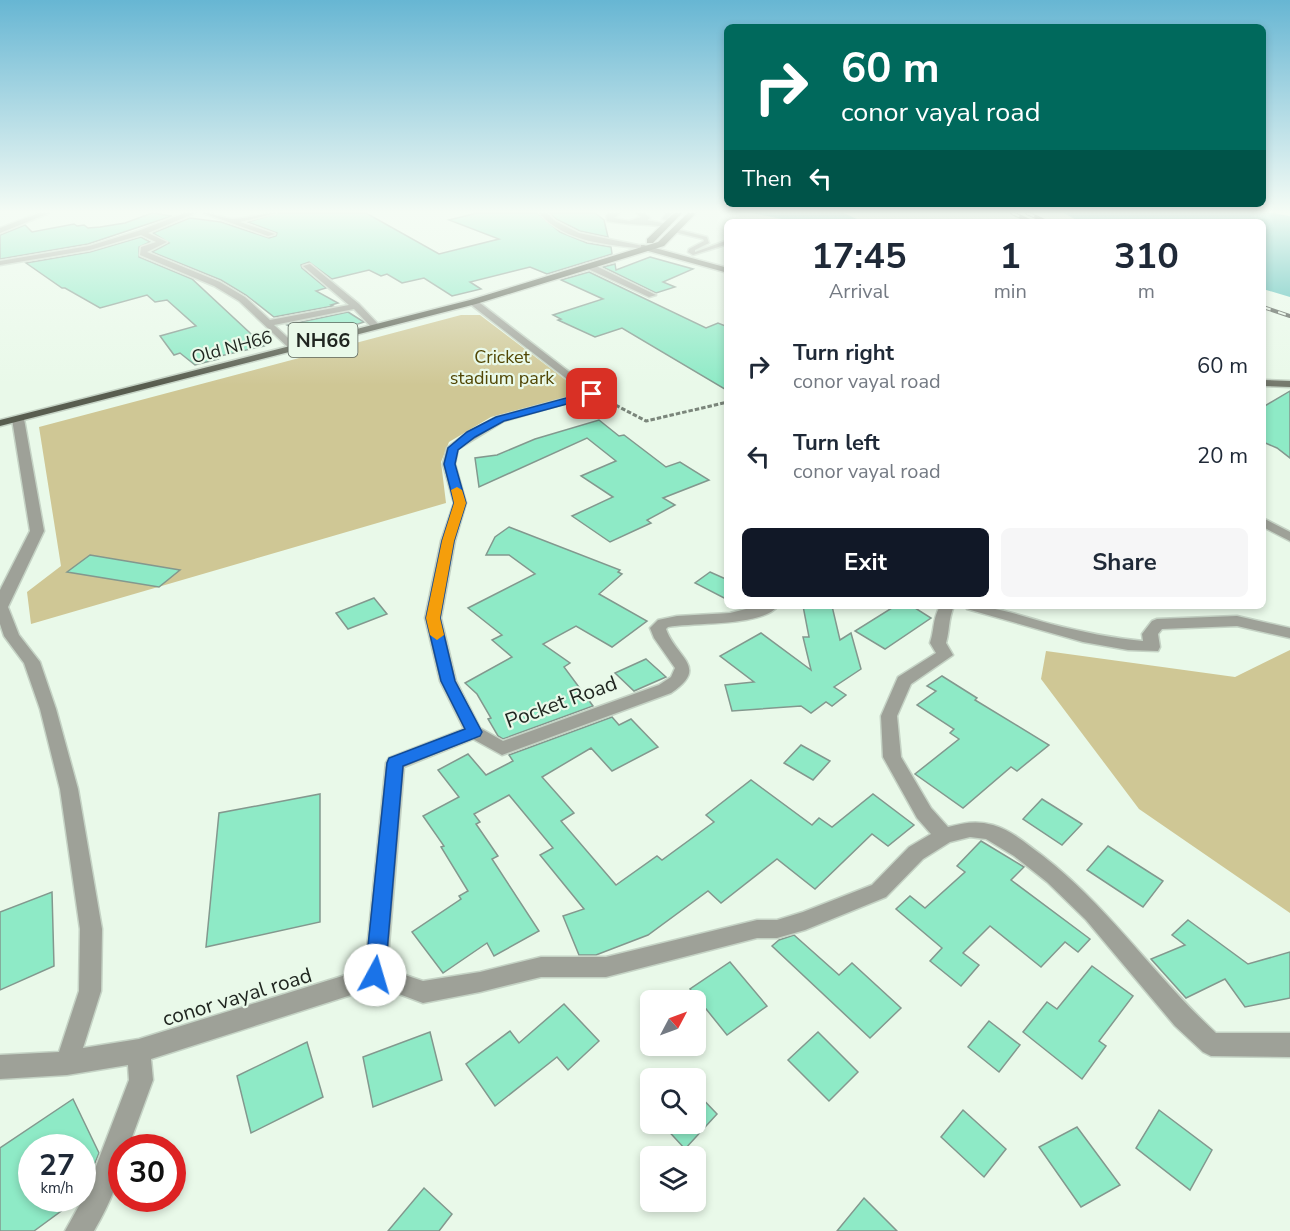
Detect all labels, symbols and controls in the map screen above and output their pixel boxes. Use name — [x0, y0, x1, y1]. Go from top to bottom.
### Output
text: 60 m — [841, 40, 940, 97]
icon: right — [742, 48, 820, 126]
text: conor vayal road — [841, 94, 1040, 131]
icon: left — [804, 162, 837, 195]
text: Then — [742, 164, 792, 194]
text: 17:45 — [811, 232, 907, 281]
text: 1 — [999, 232, 1021, 281]
text: 310 — [1114, 232, 1179, 281]
text: Arrival — [829, 278, 889, 305]
text: min — [994, 278, 1027, 305]
text: m — [1138, 278, 1155, 305]
road number: NH66 — [288, 323, 358, 357]
street label: Old NH66 — [189, 325, 275, 369]
text: Turn right — [793, 338, 894, 368]
park label: Cricket stadium park — [450, 345, 555, 390]
icon: right — [742, 350, 775, 383]
text: 60 m — [1197, 351, 1248, 381]
pin — [566, 368, 617, 419]
text: conor vayal road — [793, 368, 941, 395]
icon: arrive — [575, 377, 608, 410]
text: Turn left — [793, 428, 880, 458]
icon: left — [742, 440, 775, 473]
text: 20 m — [1197, 441, 1248, 471]
text: conor vayal road — [793, 458, 941, 485]
button: Exit — [742, 528, 989, 597]
button: Share — [1001, 528, 1248, 597]
street label: Pocket Road — [501, 669, 621, 735]
position arrow — [343, 943, 407, 1007]
street label: conor vayal road — [159, 961, 315, 1033]
north arrow — [640, 990, 706, 1056]
map controls — [640, 990, 706, 1212]
button: search — [640, 1068, 706, 1134]
speed limit sign: 30 — [108, 1134, 186, 1212]
text: 27 — [39, 1145, 75, 1186]
button: layers — [640, 1146, 706, 1212]
text: km/h — [40, 1178, 74, 1198]

